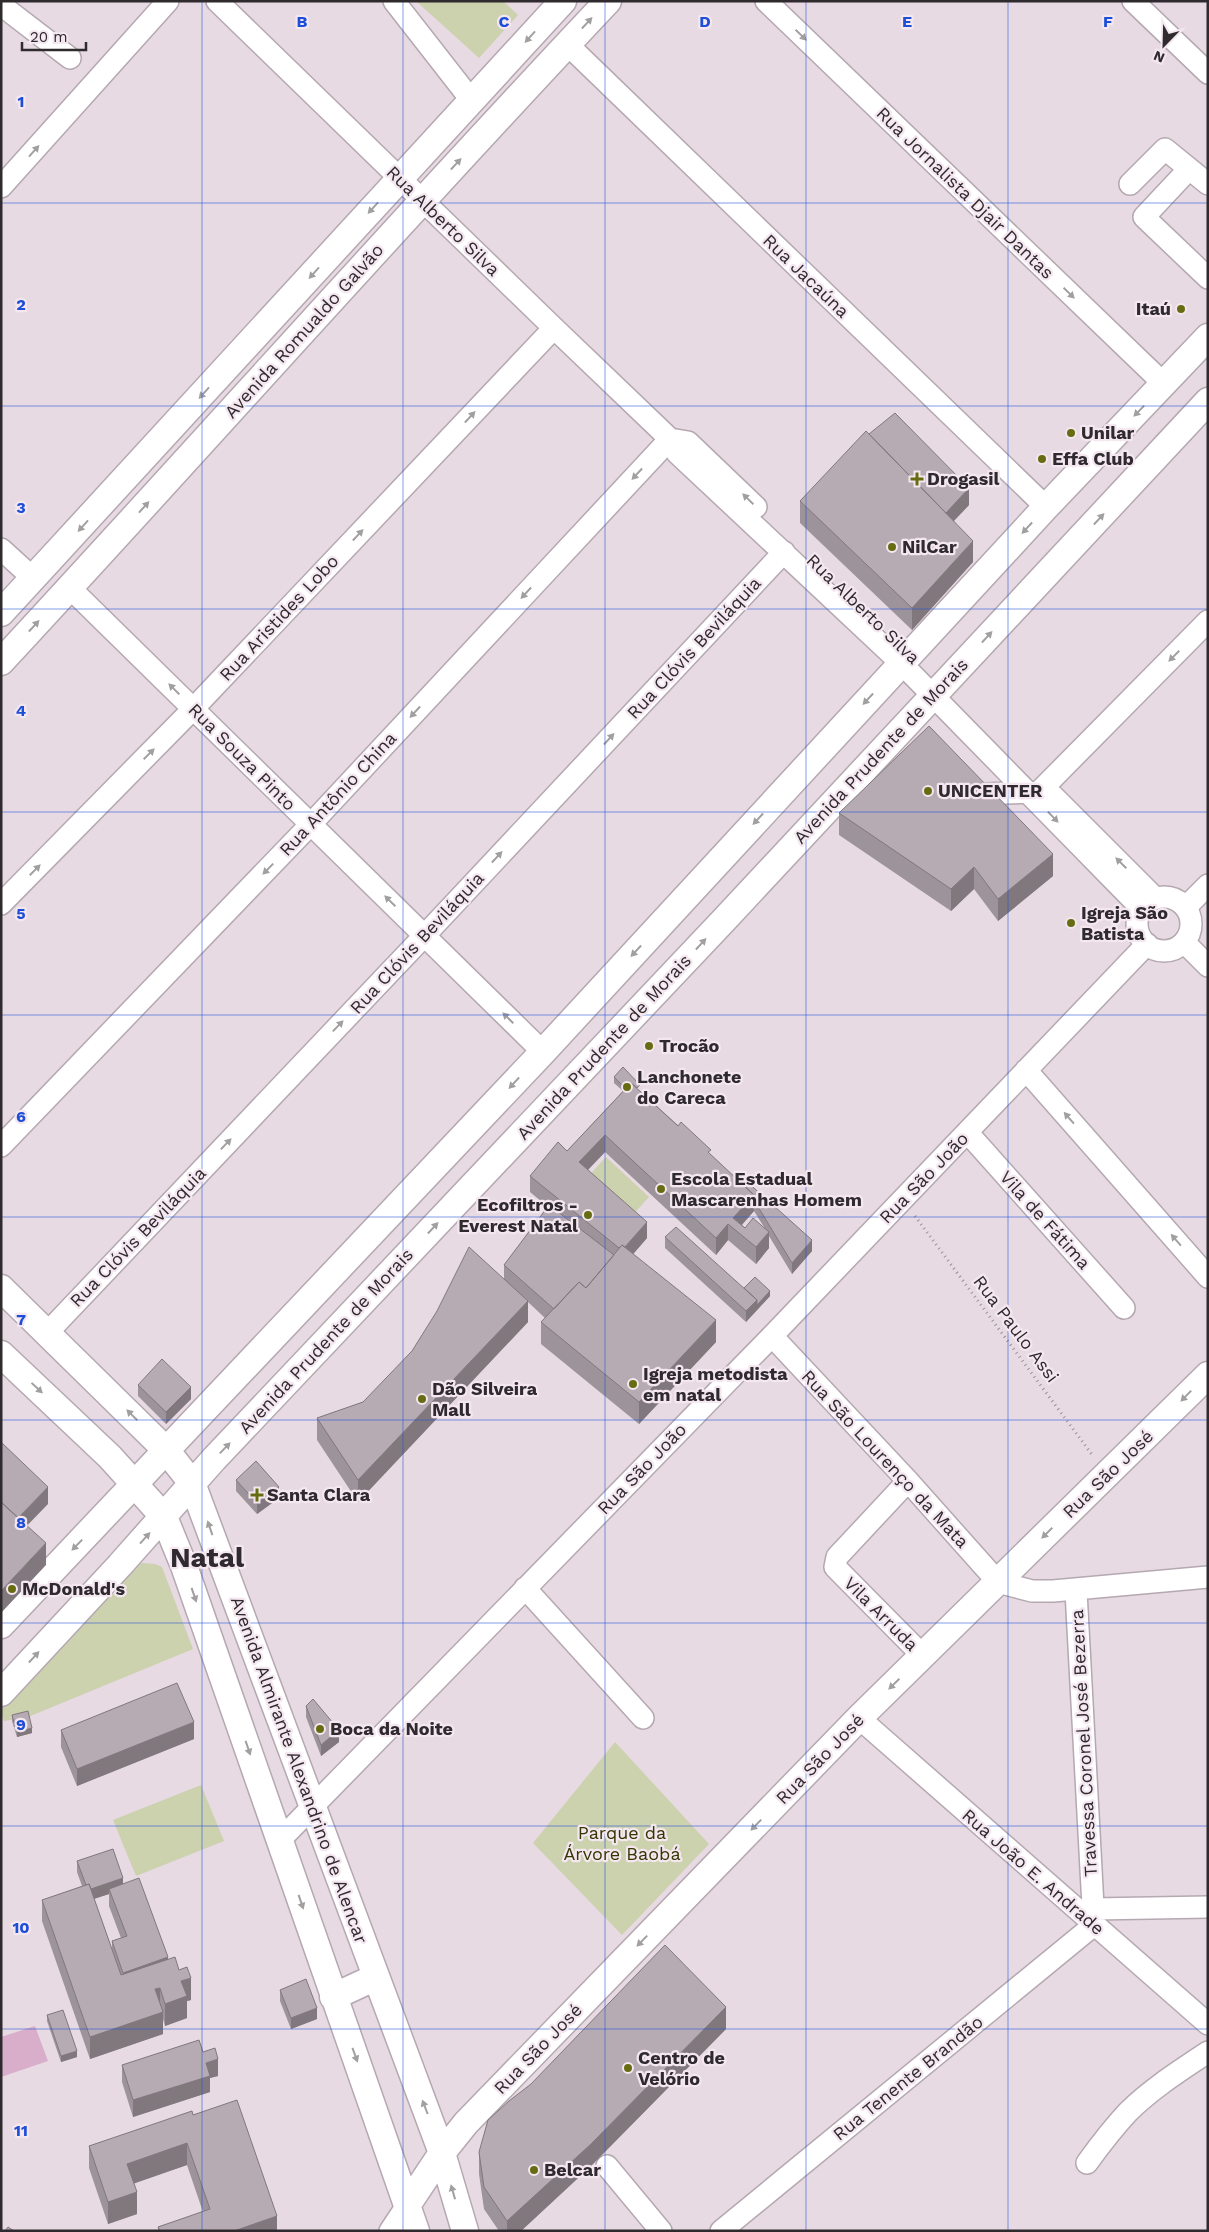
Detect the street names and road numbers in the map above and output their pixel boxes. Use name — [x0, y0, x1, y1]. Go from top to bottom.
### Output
street label: Rua Jornalista Djair Dantas — [872, 102, 1058, 283]
street label: Rua Alberto Silva — [382, 161, 504, 280]
street label: Rua Jacaúna — [759, 229, 854, 322]
street label: Avenida Romualdo Galvão — [220, 239, 387, 422]
street label: Rua Alberto Silva — [802, 549, 924, 668]
street label: Rua Aristides Lobo — [215, 550, 342, 685]
street label: Rua Clóvis Beviláquia — [622, 572, 765, 723]
street label: Avenida Prudente de Morais — [789, 654, 972, 848]
street label: Rua Souza Pinto — [184, 699, 300, 815]
street label: Rua Antônio China — [275, 727, 400, 860]
street label: Rua Clóvis Beviláquia — [345, 867, 488, 1018]
street label: Avenida Prudente de Morais — [512, 950, 695, 1144]
street label: Rua São João — [875, 1128, 972, 1228]
street label: Rua Clóvis Beviláquia — [65, 1162, 210, 1311]
street label: Vila de Fátima — [996, 1166, 1095, 1273]
street label: Avenida Prudente de Morais — [234, 1244, 417, 1438]
street label: Rua Paulo Assi — [969, 1271, 1063, 1386]
street label: Rua São Lourenço da Mata — [797, 1365, 973, 1552]
street label: Rua São João — [593, 1419, 690, 1519]
street label: Rua São José — [1058, 1425, 1157, 1522]
street label: Vila Arruda — [840, 1572, 923, 1655]
street label: Avenida Almirante Alexandrino de Alencar — [227, 1593, 372, 1946]
street label: Travessa Coronel José Bezerra — [1066, 1609, 1101, 1877]
street label: Rua São José — [771, 1709, 868, 1808]
street label: Rua João E. Andrade — [958, 1804, 1109, 1939]
street label: Rua São José — [489, 1999, 586, 2098]
street label: Rua Tenente Brandão — [829, 2011, 987, 2145]

